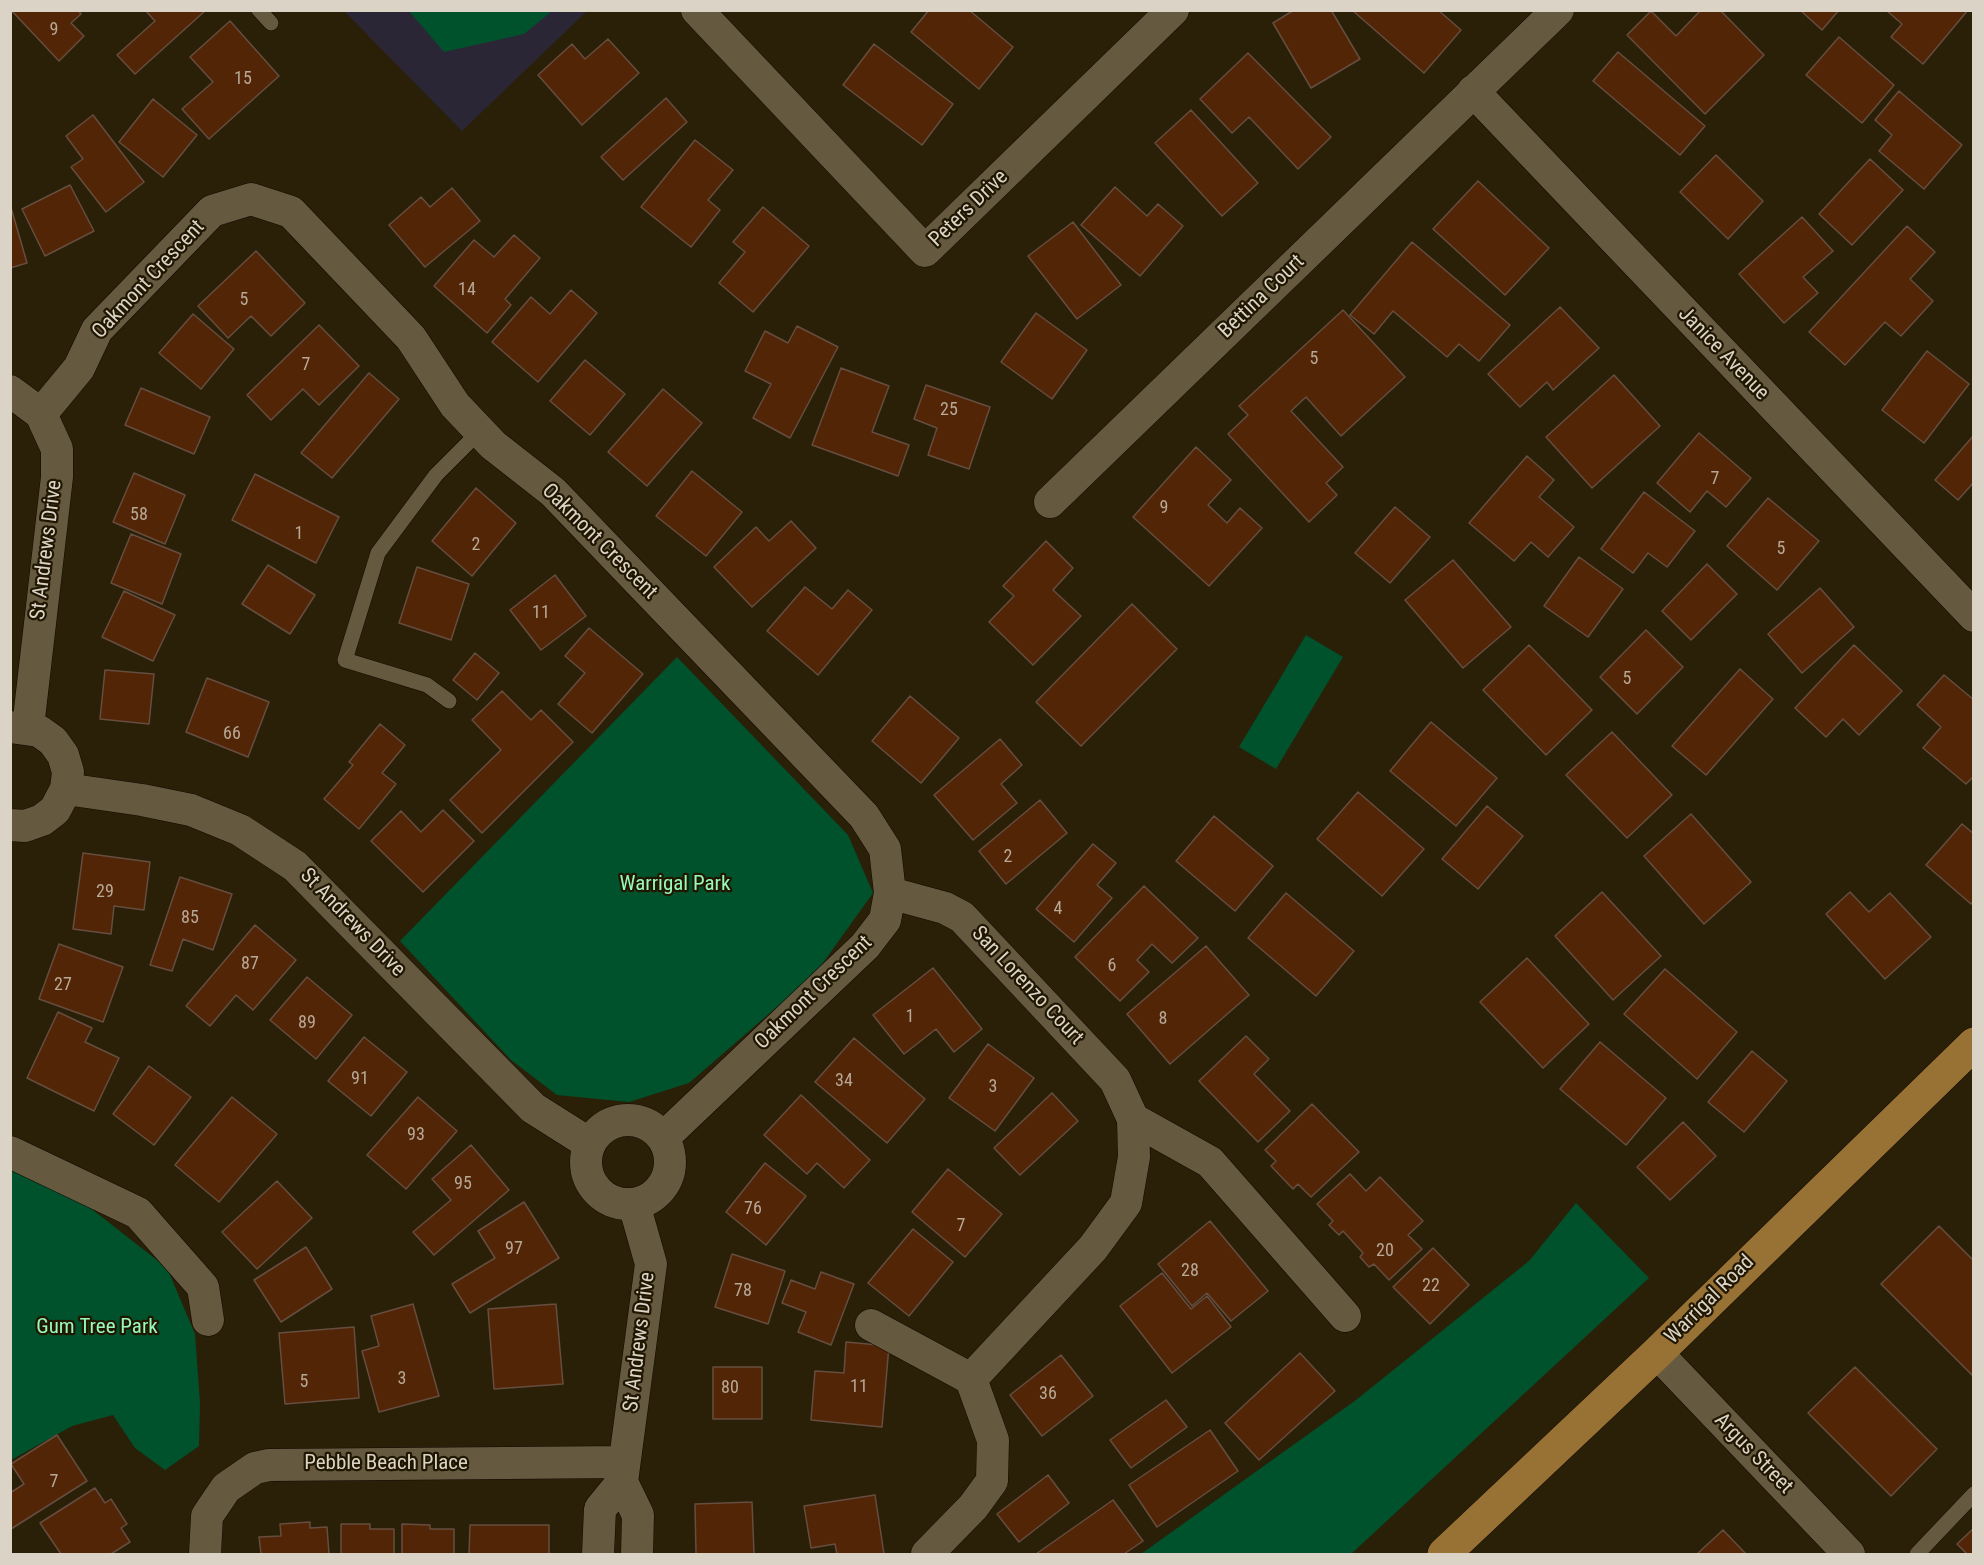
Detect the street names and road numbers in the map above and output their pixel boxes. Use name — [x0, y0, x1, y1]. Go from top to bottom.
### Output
street label: Peters Drive — [924, 165, 1014, 253]
street label: Oakmont Crescent — [88, 215, 210, 345]
street label: Bettina Court — [1214, 250, 1310, 344]
street label: Janice Avenue — [1672, 302, 1774, 406]
street label: St Andrews Drive — [26, 479, 68, 621]
street label: Oakmont Crescent — [536, 479, 662, 605]
street label: St Andrews Drive — [294, 864, 410, 982]
street label: San Lorenzo Court — [966, 922, 1088, 1050]
street label: Oakmont Crescent — [750, 931, 878, 1055]
street label: Warrigal Road — [1660, 1250, 1760, 1350]
street label: St Andrews Drive — [619, 1271, 661, 1413]
street label: Argus Street — [1708, 1408, 1798, 1500]
street label: Pebble Beach Place — [304, 1451, 468, 1477]

